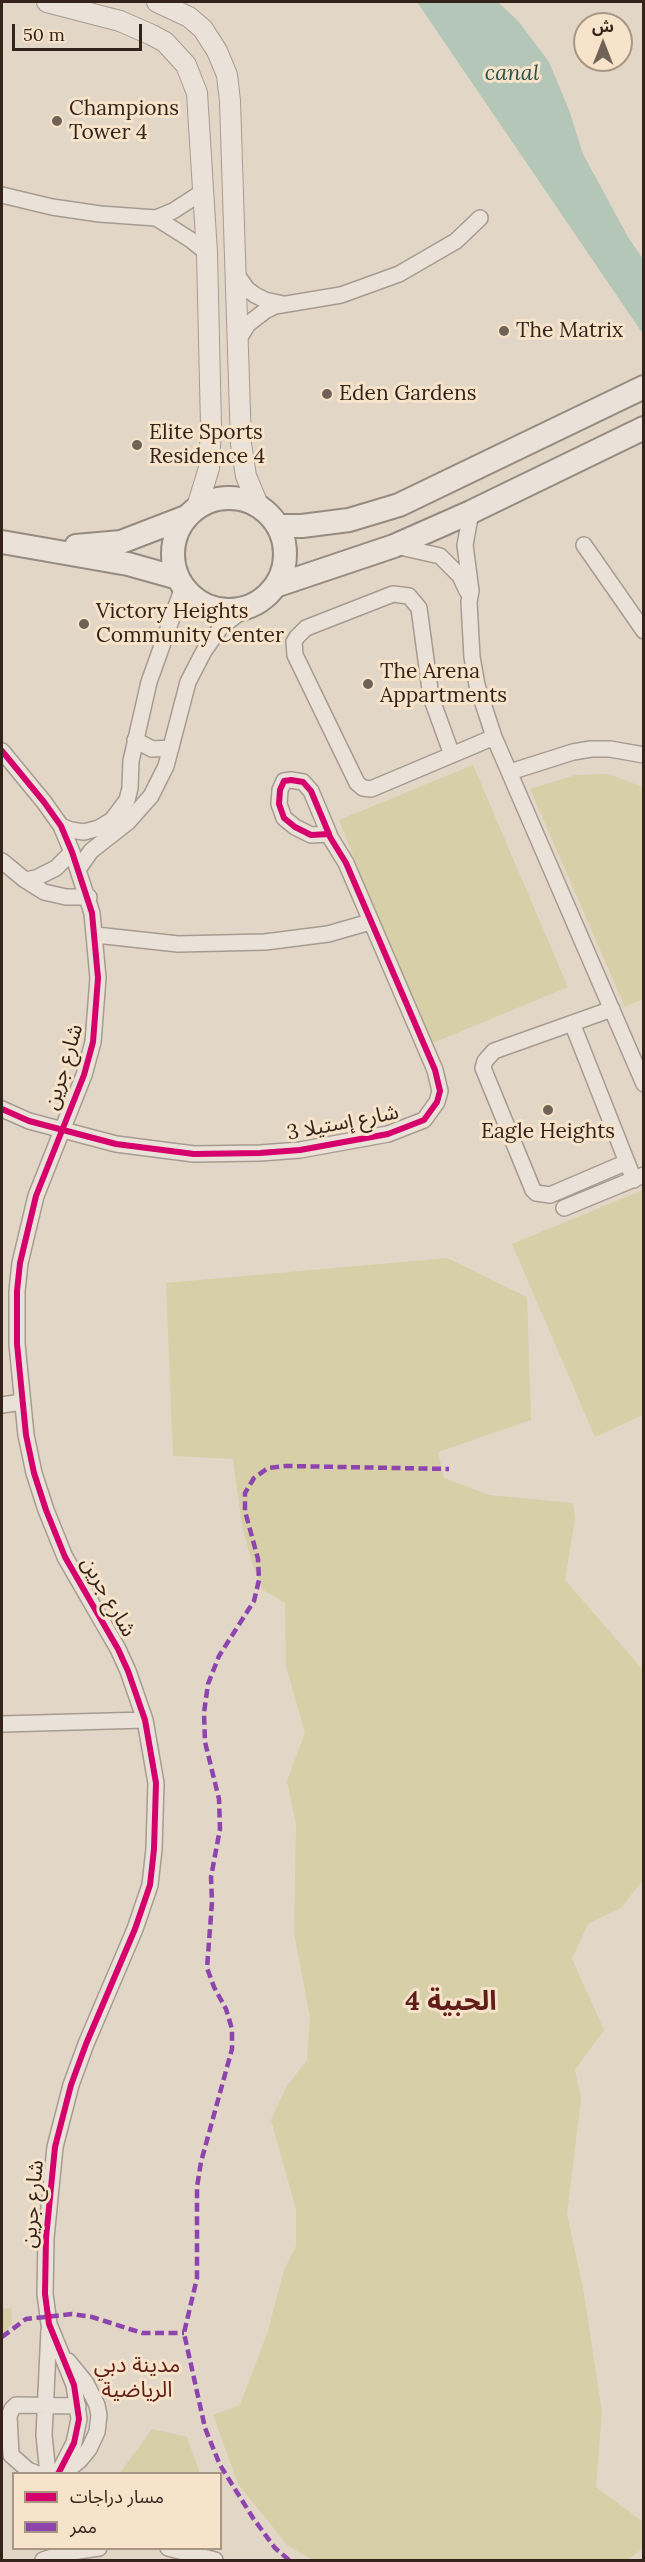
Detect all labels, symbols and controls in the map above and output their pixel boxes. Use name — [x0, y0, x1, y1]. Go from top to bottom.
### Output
scale bar — [15, 12, 146, 50]
north arrow — [573, 12, 633, 72]
text: ش — [592, 16, 614, 36]
text: 50 m — [23, 23, 65, 46]
water label: canal — [485, 61, 539, 87]
place label: Champions Tower 4 — [69, 96, 179, 146]
marker: Champions Tower 4 — [50, 114, 64, 128]
place label: The Matrix — [516, 318, 623, 344]
marker: The Matrix — [497, 324, 511, 338]
place label: Eden Gardens — [339, 381, 476, 407]
marker: Eden Gardens — [320, 387, 334, 401]
place label: Elite Sports Residence 4 — [149, 420, 265, 470]
marker: Elite Sports Residence 4 — [130, 438, 144, 452]
place label: Victory Heights Community Center — [96, 599, 284, 649]
marker: Victory Heights Community Center — [77, 617, 91, 631]
place label: The Arena Appartments — [380, 659, 507, 709]
marker: The Arena Appartments — [361, 677, 375, 691]
street label: شارع جرين — [39, 1021, 89, 1113]
street label: شارع إستيلا 3 — [285, 1100, 401, 1146]
marker: Eagle Heights — [541, 1103, 555, 1117]
place label: Eagle Heights — [481, 1119, 615, 1145]
street label: شارع جرين — [75, 1553, 141, 1641]
district label: الحبية 4 — [405, 1986, 497, 2018]
street label: شارع جرين — [17, 2159, 49, 2249]
district label: مدينة دبي الرياضية — [94, 2353, 180, 2404]
legend — [12, 2472, 222, 2550]
text: مسار دراجات — [70, 2485, 164, 2508]
text: ممر — [70, 2515, 97, 2538]

